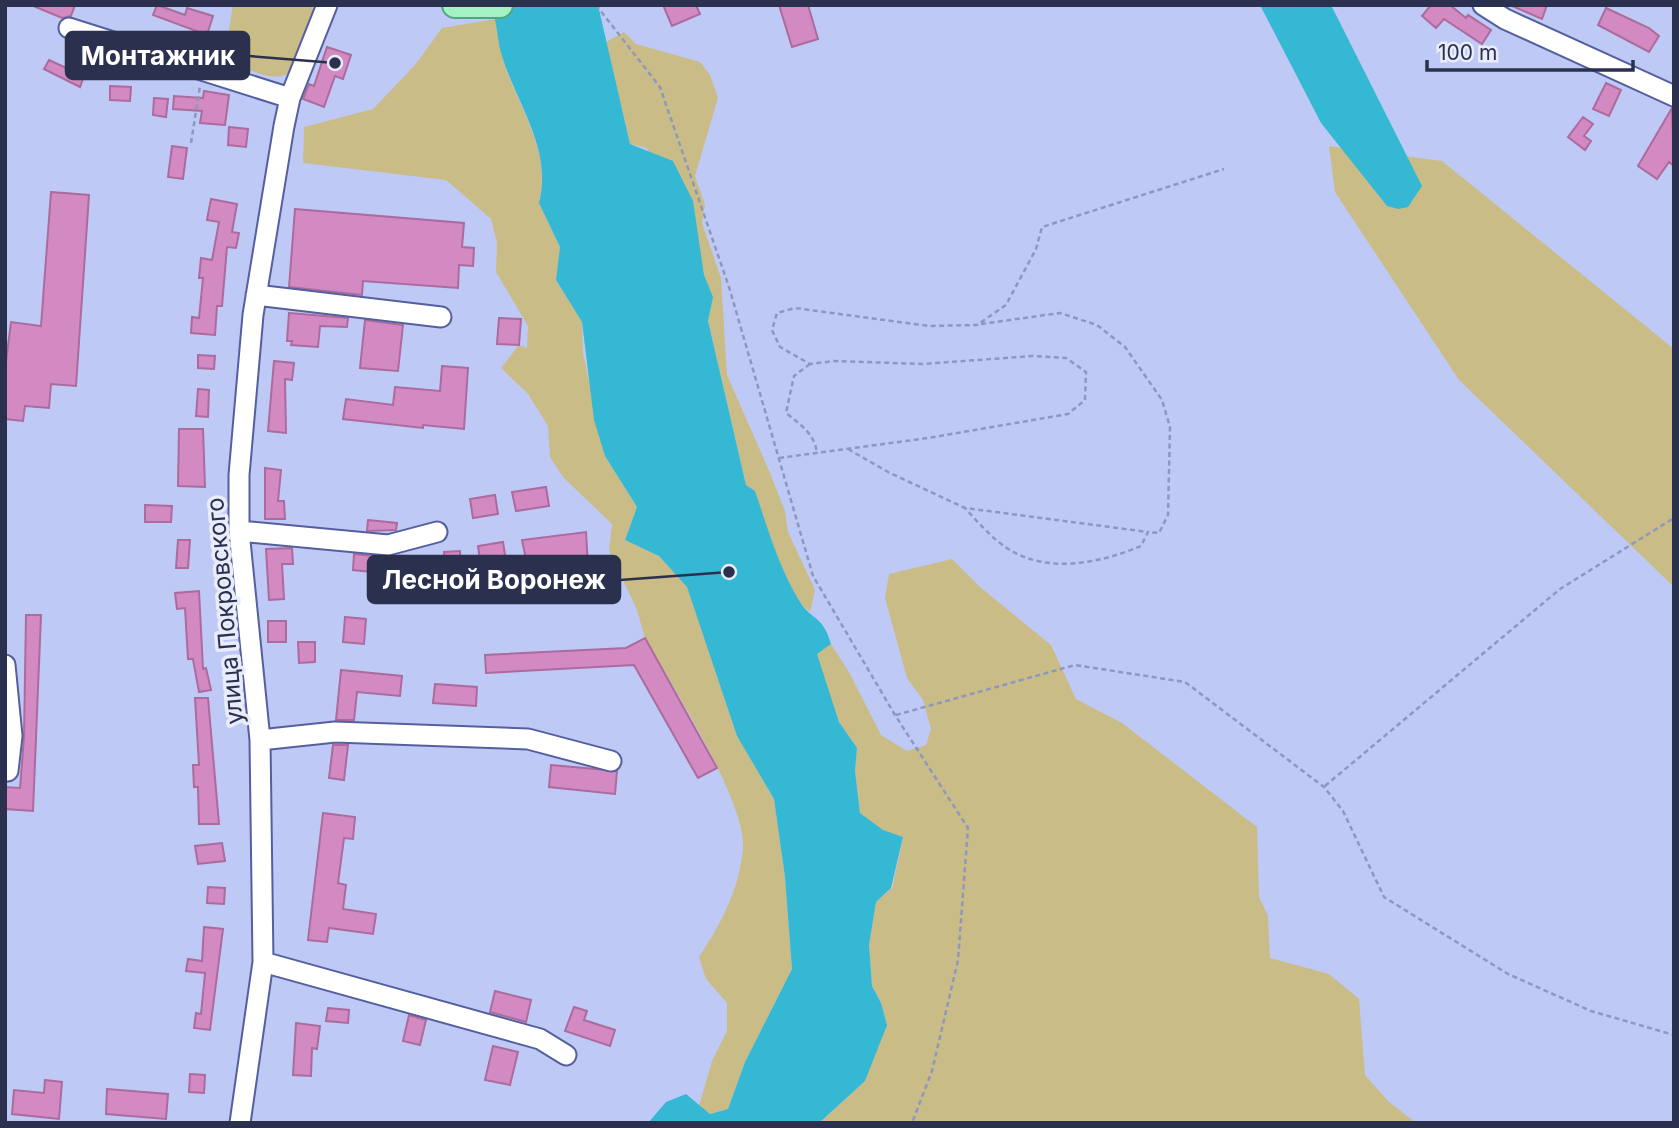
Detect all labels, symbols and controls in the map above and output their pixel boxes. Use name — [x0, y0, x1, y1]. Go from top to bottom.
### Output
scale bar — [1427, 28, 1634, 72]
callout: Монтажник — [66, 32, 249, 79]
text: Монтажник — [81, 40, 236, 71]
text: 100 m — [1438, 40, 1497, 65]
street label: улица Покровского — [200, 496, 249, 726]
callout: Лесной Воронеж — [368, 556, 620, 603]
text: Лесной Воронеж — [382, 564, 606, 595]

